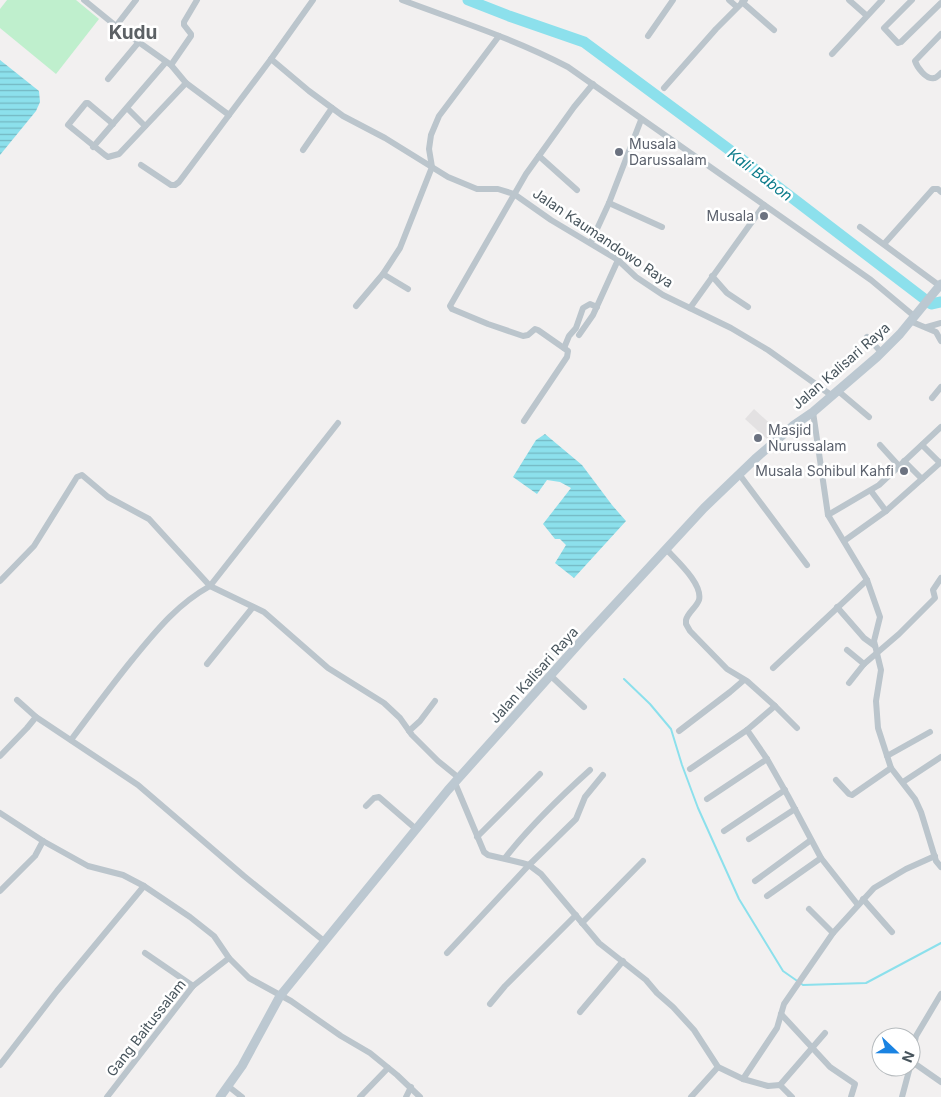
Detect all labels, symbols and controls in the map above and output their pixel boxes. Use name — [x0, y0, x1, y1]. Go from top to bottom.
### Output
district label: Kudu — [109, 21, 157, 44]
place label: Musala Darussalam — [629, 135, 707, 168]
water label: Kali Babon — [724, 144, 797, 205]
marker: Musala Darussalam — [613, 146, 625, 158]
street label: Jalan Kaumandowo Raya — [530, 184, 677, 291]
place label: Musala — [707, 207, 754, 224]
marker: Musala — [758, 210, 770, 222]
street label: Jalan Kalisari Raya — [788, 319, 893, 413]
place label: Masjid Nurussalam — [768, 421, 847, 454]
marker: Masjid Nurussalam — [752, 432, 764, 444]
place label: Musala Sohibul Kahfi — [755, 462, 894, 479]
marker: Musala Sohibul Kahfi — [898, 465, 910, 477]
street label: Jalan Kalisari Raya — [486, 623, 581, 726]
street label: Gang Baitussalam — [102, 976, 189, 1080]
north arrow — [871, 1027, 921, 1077]
text: N — [899, 1049, 918, 1065]

